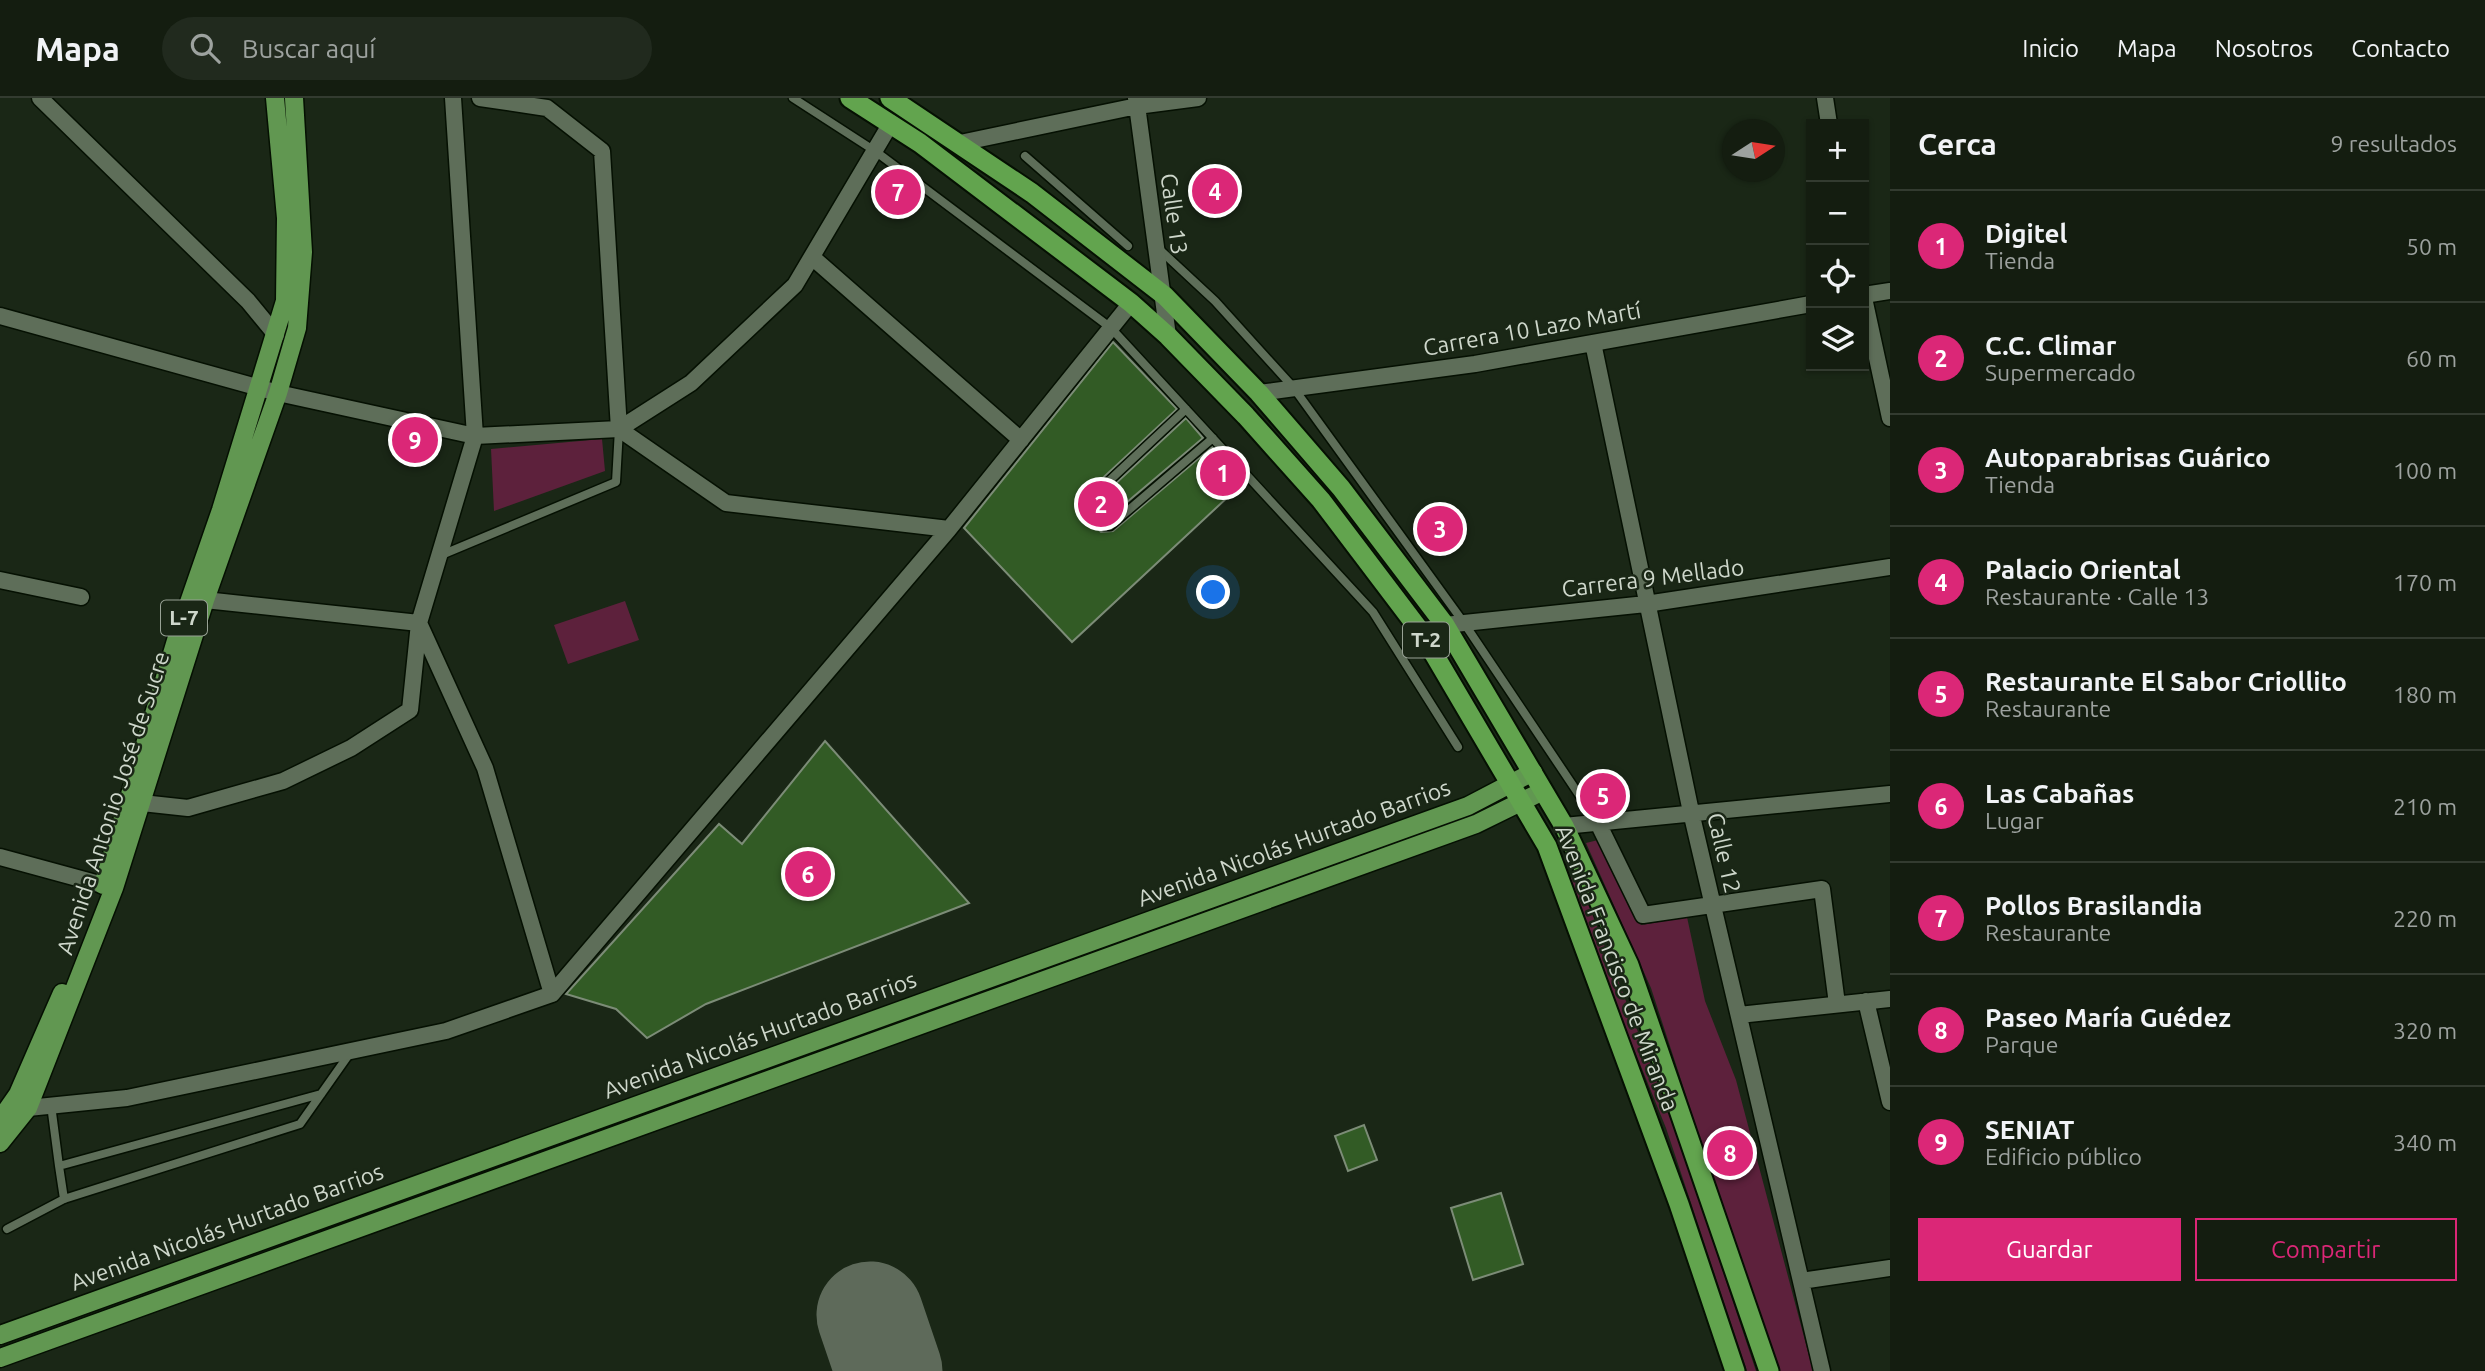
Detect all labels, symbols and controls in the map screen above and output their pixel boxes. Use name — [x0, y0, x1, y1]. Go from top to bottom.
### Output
search box — [162, 17, 652, 80]
icon: search — [186, 29, 224, 67]
text: Mapa — [35, 30, 120, 67]
text: Buscar aquí — [242, 34, 376, 63]
text: Inicio — [2022, 35, 2079, 62]
text: Mapa — [2117, 35, 2177, 62]
text: Nosotros — [2215, 35, 2313, 62]
text: Contacto — [2351, 35, 2450, 62]
north arrow — [1722, 119, 1785, 182]
map controls — [1806, 119, 1869, 371]
button: + — [1806, 119, 1869, 182]
text: Cerca — [1918, 127, 1997, 161]
text: 9 resultados — [2331, 131, 2457, 156]
pin: 4 — [1192, 165, 1238, 217]
pin: 7 — [875, 166, 921, 218]
street label: Calle 13 — [1156, 172, 1193, 256]
button: − — [1806, 182, 1869, 245]
text: Digitel — [1985, 219, 2067, 248]
text: 1 — [1935, 234, 1947, 259]
text: 50 m — [2406, 234, 2457, 259]
button: locate — [1806, 245, 1869, 308]
text: Tienda — [1985, 248, 2055, 273]
street label: Carrera 10 Lazo Martí — [1421, 297, 1643, 360]
button: layers — [1806, 308, 1869, 371]
text: C.C. Climar — [1985, 331, 2116, 360]
text: 2 — [1935, 346, 1947, 371]
text: 60 m — [2406, 346, 2457, 371]
text: Supermercado — [1985, 360, 2136, 385]
pin: 9 — [392, 414, 438, 466]
text: Autoparabrisas Guárico — [1985, 443, 2271, 472]
pin: 1 — [1200, 447, 1246, 499]
text: 3 — [1935, 458, 1947, 483]
text: 100 m — [2393, 458, 2457, 483]
text: Tienda — [1985, 472, 2055, 497]
pin: 2 — [1078, 478, 1124, 530]
pin: 3 — [1417, 503, 1463, 555]
street label: Carrera 9 Mellado — [1560, 554, 1746, 601]
text: Palacio Oriental — [1985, 555, 2181, 584]
text: 4 — [1935, 570, 1947, 595]
text: 170 m — [2393, 570, 2457, 595]
your location — [1196, 575, 1230, 609]
text: Restaurante · Calle 13 — [1985, 584, 2209, 609]
road number: L-7 — [161, 601, 207, 636]
road number: T-2 — [1403, 622, 1449, 658]
street label: Avenida Antonio José de Sucre — [52, 648, 173, 958]
text: Restaurante El Sabor Criollito — [1985, 667, 2347, 696]
text: 5 — [1935, 682, 1947, 707]
text: 180 m — [2393, 682, 2457, 707]
text: Restaurante — [1985, 696, 2111, 721]
pin: 5 — [1580, 770, 1626, 822]
street label: Avenida Nicolás Hurtado Barrios — [1134, 774, 1454, 911]
text: Las Cabañas — [1985, 779, 2134, 808]
text: 6 — [1935, 794, 1947, 819]
text: 210 m — [2393, 794, 2457, 819]
text: Lugar — [1985, 808, 2044, 833]
street label: Calle 12 — [1703, 810, 1746, 896]
street label: Avenida Francisco de Miranda — [1551, 821, 1684, 1115]
pin: 6 — [785, 848, 831, 900]
text: Pollos Brasilandia — [1985, 891, 2202, 920]
text: 7 — [1935, 906, 1947, 931]
text: 220 m — [2393, 906, 2457, 931]
text: Restaurante — [1985, 920, 2111, 945]
street label: Avenida Nicolás Hurtado Barrios — [600, 966, 920, 1103]
text: Paseo María Guédez — [1985, 1003, 2231, 1032]
text: 8 — [1935, 1018, 1947, 1043]
text: 320 m — [2393, 1018, 2457, 1043]
text: Parque — [1985, 1032, 2058, 1057]
text: SENIAT — [1985, 1115, 2074, 1144]
pin: 8 — [1707, 1127, 1753, 1179]
text: 9 — [1935, 1130, 1947, 1155]
text: 340 m — [2393, 1130, 2457, 1155]
text: Edificio público — [1985, 1144, 2142, 1169]
street label: Avenida Nicolás Hurtado Barrios — [67, 1158, 387, 1295]
button: Guardar — [1918, 1218, 2181, 1281]
button: Compartir — [2195, 1218, 2457, 1281]

